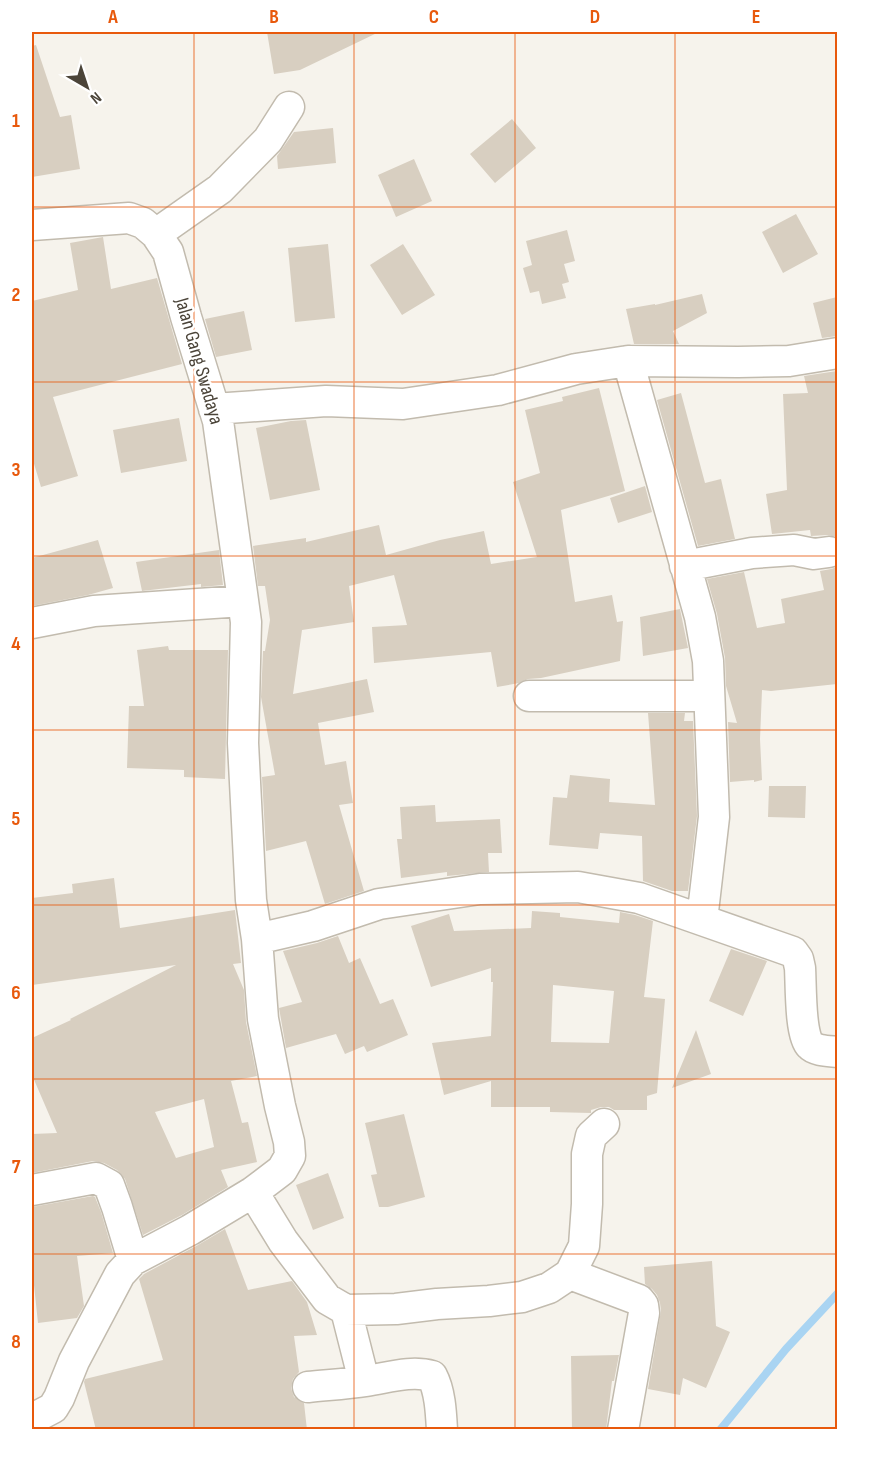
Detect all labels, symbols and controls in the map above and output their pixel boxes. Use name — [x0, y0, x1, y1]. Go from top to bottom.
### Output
text: A — [107, 5, 118, 29]
text: B — [269, 5, 279, 29]
text: C — [429, 5, 439, 29]
text: D — [590, 5, 600, 29]
text: E — [752, 5, 760, 29]
north arrow — [57, 57, 117, 117]
text: N — [86, 87, 105, 108]
text: 1 — [12, 109, 20, 133]
text: 2 — [12, 283, 20, 307]
street label: Jalan Gang Swadaya — [169, 294, 229, 427]
text: 3 — [12, 458, 21, 482]
text: 4 — [11, 632, 21, 656]
text: 5 — [12, 807, 21, 831]
text: 6 — [11, 981, 21, 1005]
text: 7 — [12, 1155, 21, 1179]
text: 8 — [11, 1330, 21, 1354]

